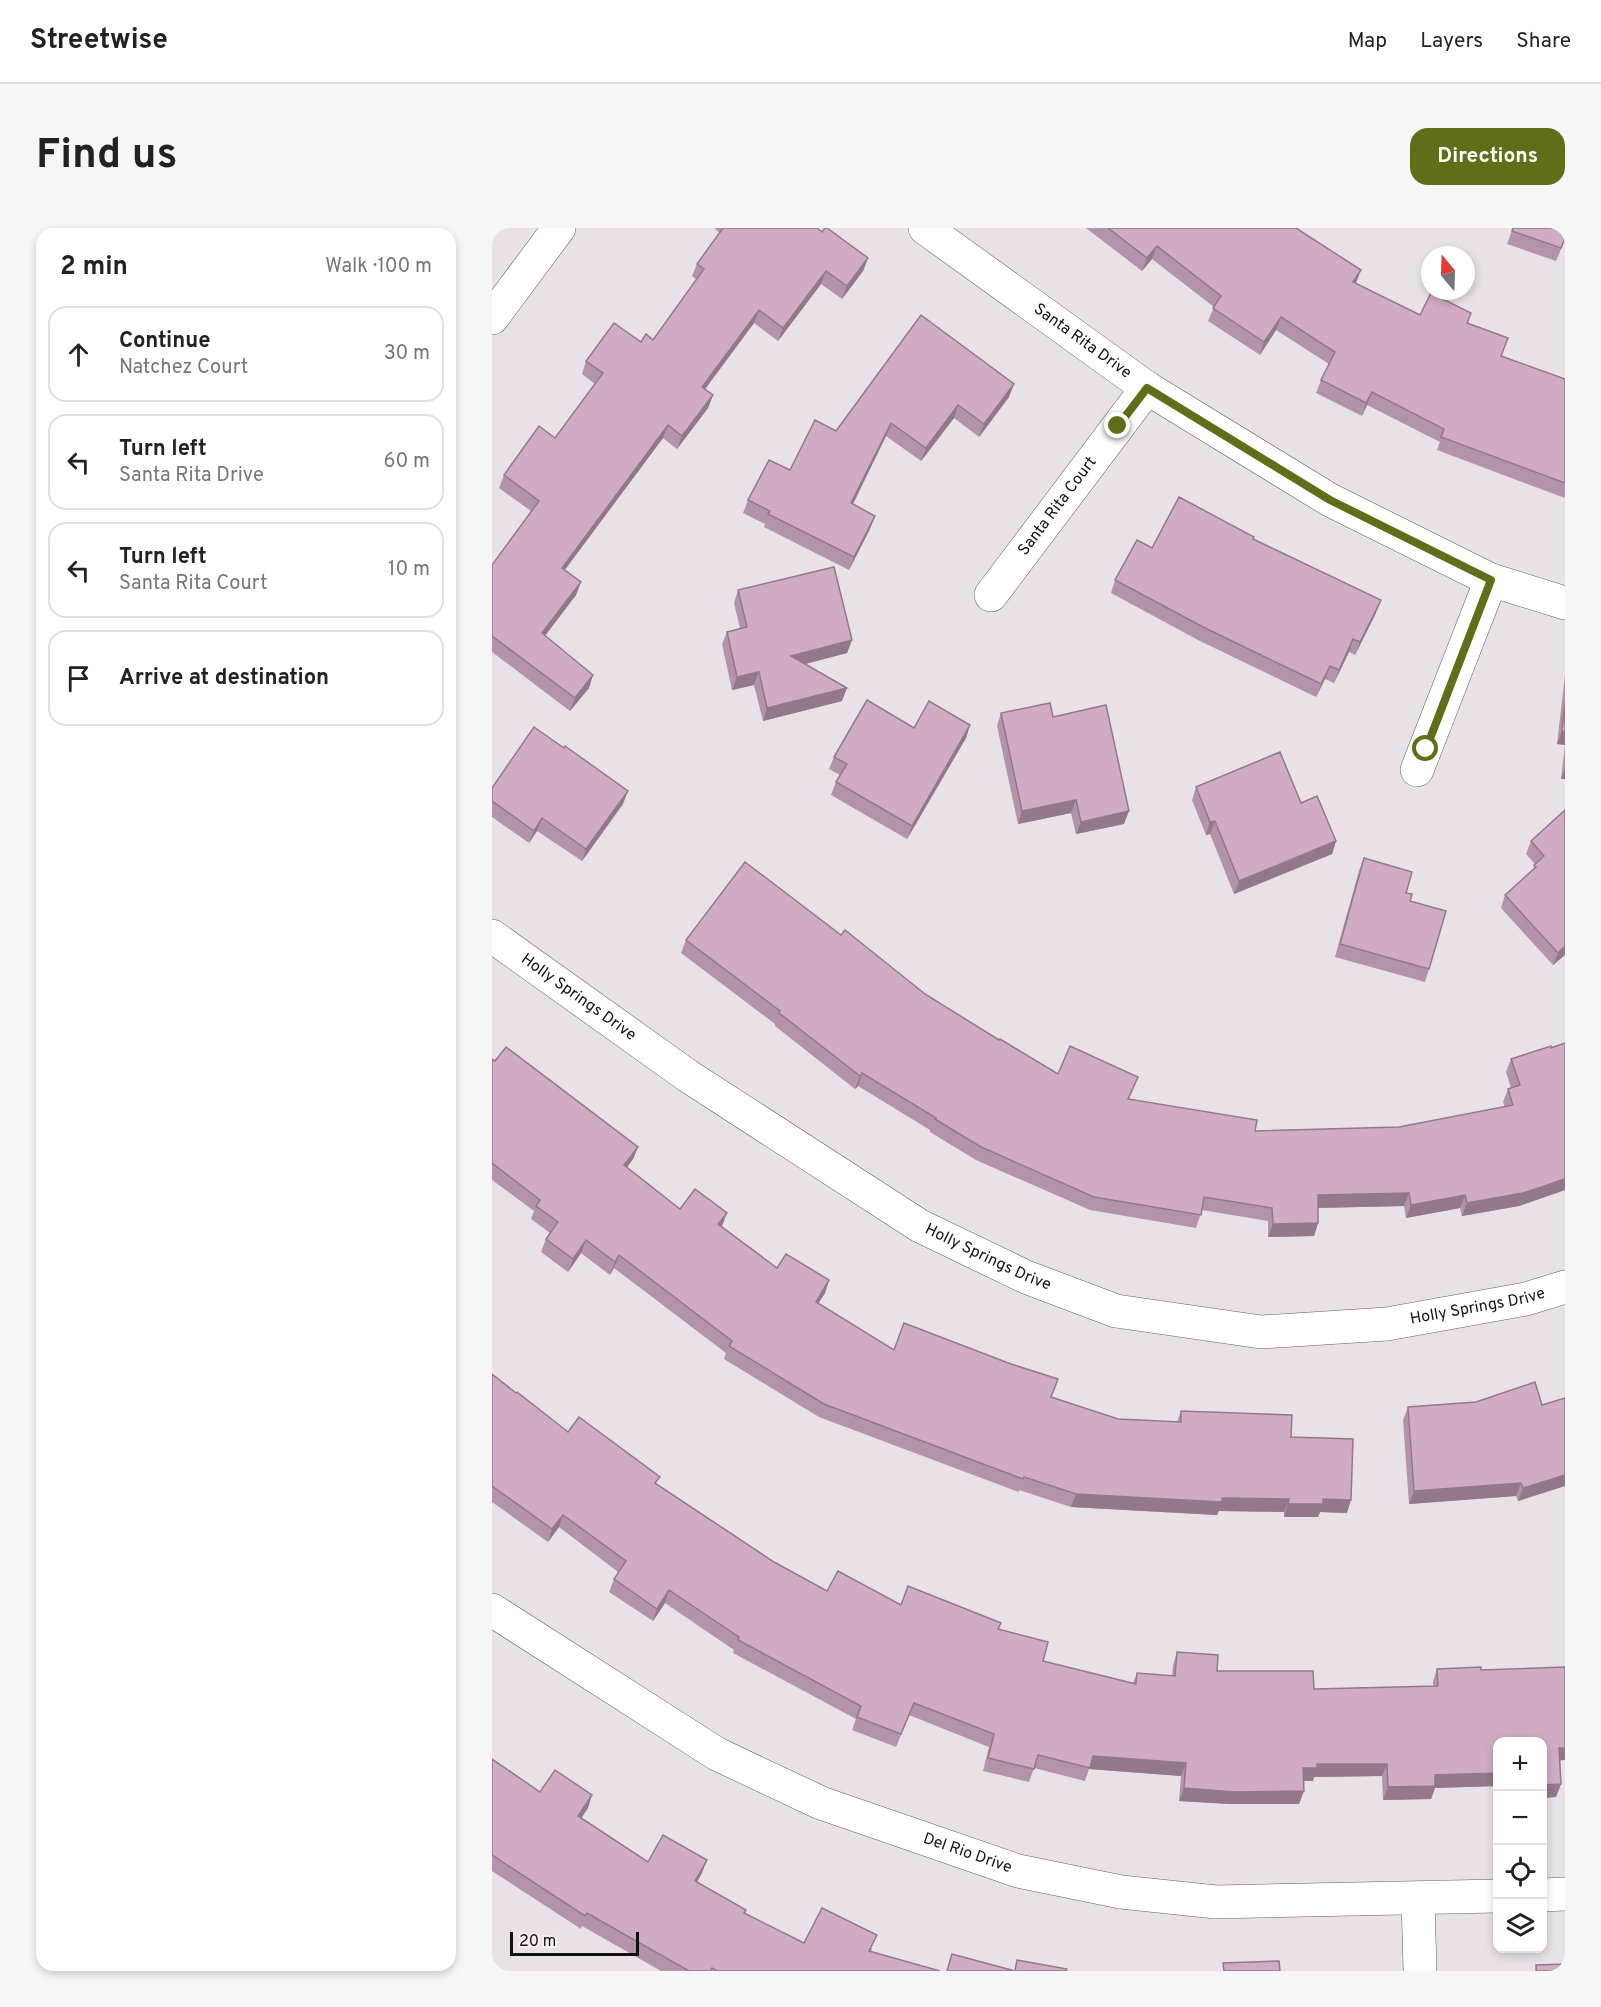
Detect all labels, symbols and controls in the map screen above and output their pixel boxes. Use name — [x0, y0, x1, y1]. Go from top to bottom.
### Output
text: Streetwise — [30, 23, 168, 59]
text: Map — [1348, 28, 1387, 55]
text: Layers — [1420, 28, 1483, 55]
text: Share — [1516, 28, 1571, 55]
button: Directions — [1410, 128, 1565, 185]
text: Find us — [36, 130, 177, 183]
north arrow — [1421, 246, 1475, 300]
text: 2 min — [60, 251, 128, 284]
text: Walk · 100 m — [325, 254, 432, 280]
street label: Santa Rita Drive — [1030, 299, 1135, 383]
text: Continue — [119, 328, 210, 355]
icon: ahead — [62, 338, 95, 371]
text: 30 m — [384, 341, 430, 367]
text: Natchez Court — [119, 355, 248, 381]
route end — [1104, 412, 1130, 438]
text: Turn left — [119, 436, 207, 463]
icon: left — [62, 446, 95, 479]
text: 60 m — [384, 449, 430, 475]
street label: Santa Rita Court — [1014, 453, 1102, 560]
text: Santa Rita Drive — [119, 463, 264, 489]
text: Turn left — [119, 544, 207, 571]
icon: left — [62, 554, 95, 587]
text: 10 m — [388, 557, 430, 583]
text: Santa Rita Court — [119, 571, 268, 597]
icon: arrive — [62, 662, 95, 695]
text: Arrive at destination — [119, 665, 329, 692]
route start — [1412, 735, 1438, 761]
street label: Holly Springs Drive — [517, 950, 640, 1046]
street label: Holly Springs Drive — [921, 1220, 1054, 1295]
street label: Holly Springs Drive — [1409, 1284, 1548, 1330]
map controls — [1493, 1737, 1547, 1953]
button: + — [1493, 1737, 1547, 1791]
button: − — [1493, 1791, 1547, 1845]
street label: Del Rio Drive — [920, 1829, 1015, 1878]
button: locate — [1493, 1845, 1547, 1899]
button: layers — [1493, 1899, 1547, 1953]
scale bar — [510, 1929, 639, 1956]
text: 20 m — [519, 1932, 556, 1952]

